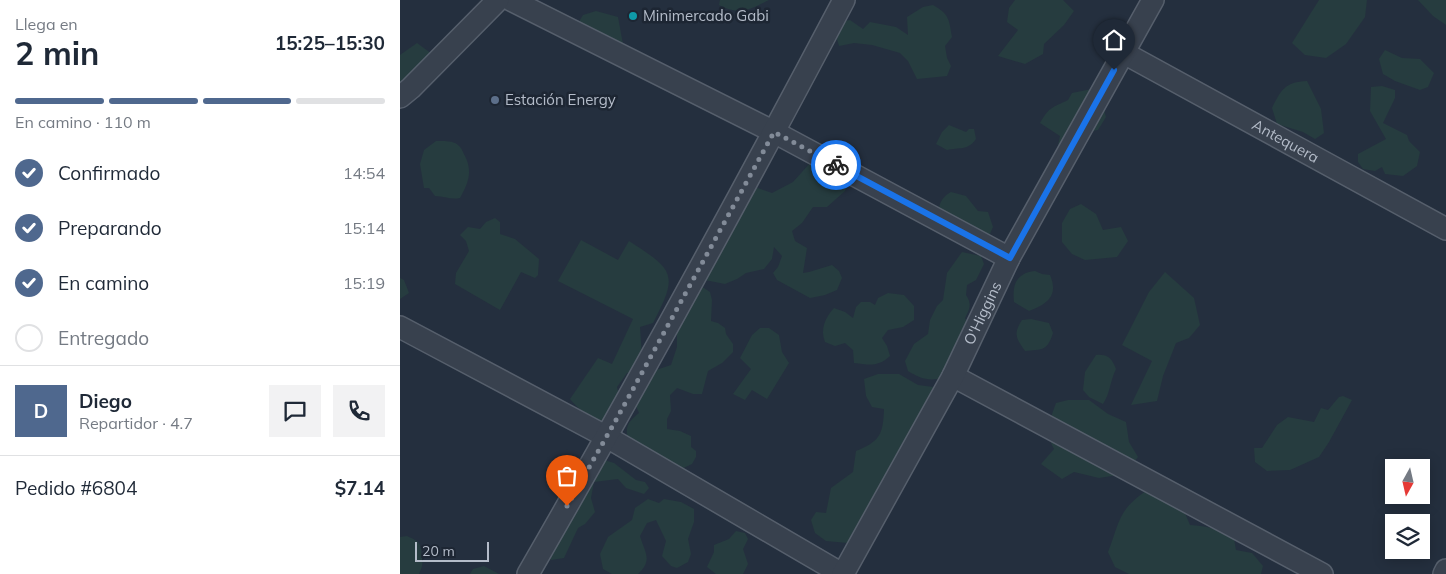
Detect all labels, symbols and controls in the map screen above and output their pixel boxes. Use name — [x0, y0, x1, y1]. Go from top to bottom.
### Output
place label: Minimercado Gabi — [643, 6, 769, 25]
marker: Minimercado Gabi — [627, 10, 639, 22]
text: Llega en — [15, 14, 78, 34]
pin — [1093, 19, 1135, 70]
icon: home — [1100, 26, 1128, 54]
text: 15:25–15:30 — [275, 31, 385, 55]
text: 2 min — [15, 33, 99, 73]
place label: Estación Energy — [505, 90, 616, 109]
marker: Estación Energy — [489, 94, 501, 106]
text: En camino · 110 m — [15, 112, 151, 132]
street label: Antequera — [1249, 115, 1322, 167]
courier — [811, 140, 861, 190]
icon: bike — [822, 151, 850, 179]
icon: check — [15, 159, 43, 187]
text: Confirmado — [58, 161, 160, 185]
text: 14:54 — [343, 163, 385, 183]
icon: check — [15, 214, 43, 242]
text: Preparando — [58, 216, 162, 240]
text: 15:14 — [343, 218, 385, 238]
icon: check — [15, 269, 43, 297]
text: En camino — [58, 271, 149, 295]
text: 15:19 — [343, 273, 385, 293]
street label: O'Higgins — [959, 278, 1005, 348]
text: Entregado — [58, 326, 149, 350]
button: chat — [269, 385, 321, 437]
button: phone — [333, 385, 385, 437]
text: Diego — [79, 389, 132, 413]
text: D — [34, 399, 48, 423]
text: Repartidor · 4.7 — [79, 413, 193, 433]
pin — [546, 455, 588, 506]
north arrow — [1385, 459, 1430, 504]
map controls — [1385, 459, 1430, 559]
icon: bag — [553, 462, 581, 490]
text: Pedido #6804 — [15, 476, 137, 500]
text: $7.14 — [335, 476, 385, 500]
button: layers — [1385, 514, 1430, 559]
scale bar — [415, 539, 489, 562]
text: 20 m — [422, 542, 455, 560]

